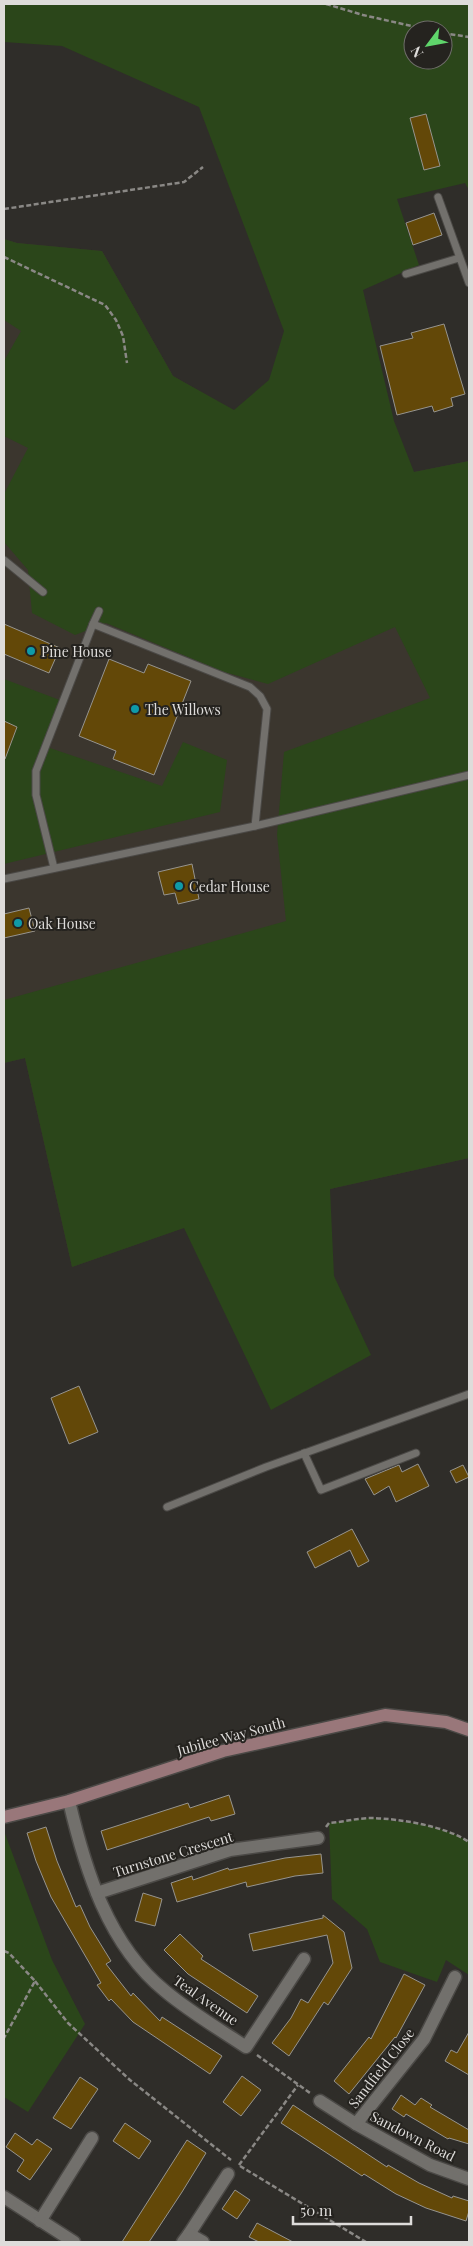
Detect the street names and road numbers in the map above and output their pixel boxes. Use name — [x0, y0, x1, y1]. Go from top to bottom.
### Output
street label: Jubilee Way South — [174, 1712, 288, 1760]
street label: Turnstone Crescent — [111, 1826, 236, 1881]
street label: Teal Avenue — [170, 1971, 242, 2029]
street label: Sandfield Close — [344, 2024, 418, 2112]
street label: Sandown Road — [367, 2106, 459, 2166]

